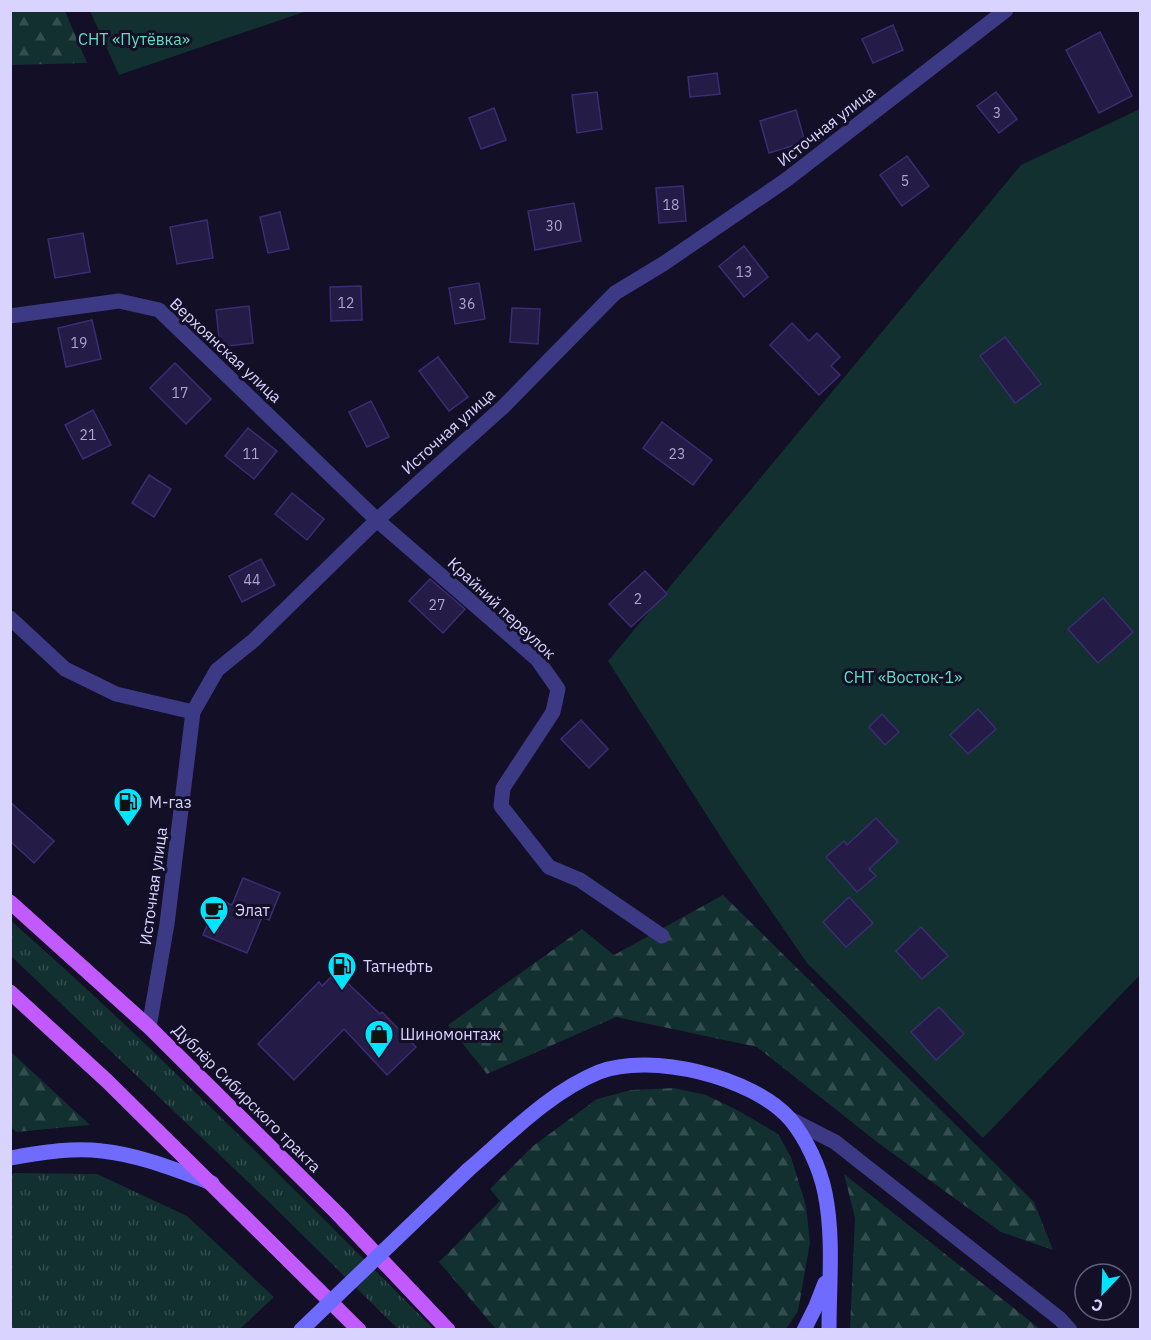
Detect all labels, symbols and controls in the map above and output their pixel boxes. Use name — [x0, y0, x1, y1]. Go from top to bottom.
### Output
park label: СНТ «Путёвка» — [78, 29, 190, 49]
street label: Источная улица — [773, 81, 879, 170]
house number: 3 — [993, 104, 1001, 122]
house number: 5 — [901, 172, 909, 190]
house number: 18 — [663, 196, 679, 214]
house number: 30 — [546, 217, 562, 235]
house number: 13 — [736, 263, 752, 281]
street label: Верхоянская улица — [166, 293, 286, 407]
house number: 12 — [338, 294, 354, 312]
house number: 36 — [459, 295, 475, 313]
house number: 19 — [71, 334, 87, 352]
street label: Источная улица — [397, 383, 499, 478]
house number: 17 — [172, 384, 188, 402]
house number: 21 — [80, 426, 96, 444]
house number: 11 — [243, 445, 259, 463]
house number: 23 — [669, 445, 685, 463]
street label: Крайний переулок — [444, 553, 560, 663]
house number: 44 — [244, 571, 260, 589]
house number: 2 — [634, 590, 642, 608]
house number: 27 — [429, 596, 445, 614]
park label: СНТ «Восток-1» — [844, 667, 962, 687]
fuel station icon: М-газ — [112, 786, 144, 828]
place label: М-газ — [149, 792, 192, 812]
street label: Источная улица — [135, 825, 171, 946]
cafe icon: Элат — [198, 894, 230, 936]
place label: Элат — [235, 900, 270, 920]
fuel station icon: Татнефть — [326, 950, 358, 992]
place label: Татнефть — [363, 956, 433, 976]
shop icon: Шиномонтаж — [363, 1018, 395, 1060]
street label: Дублёр Сибирского тракта — [169, 1020, 326, 1177]
place label: Шиномонтаж — [400, 1024, 501, 1044]
north arrow — [1073, 1262, 1133, 1322]
text: С — [1088, 1295, 1106, 1317]

